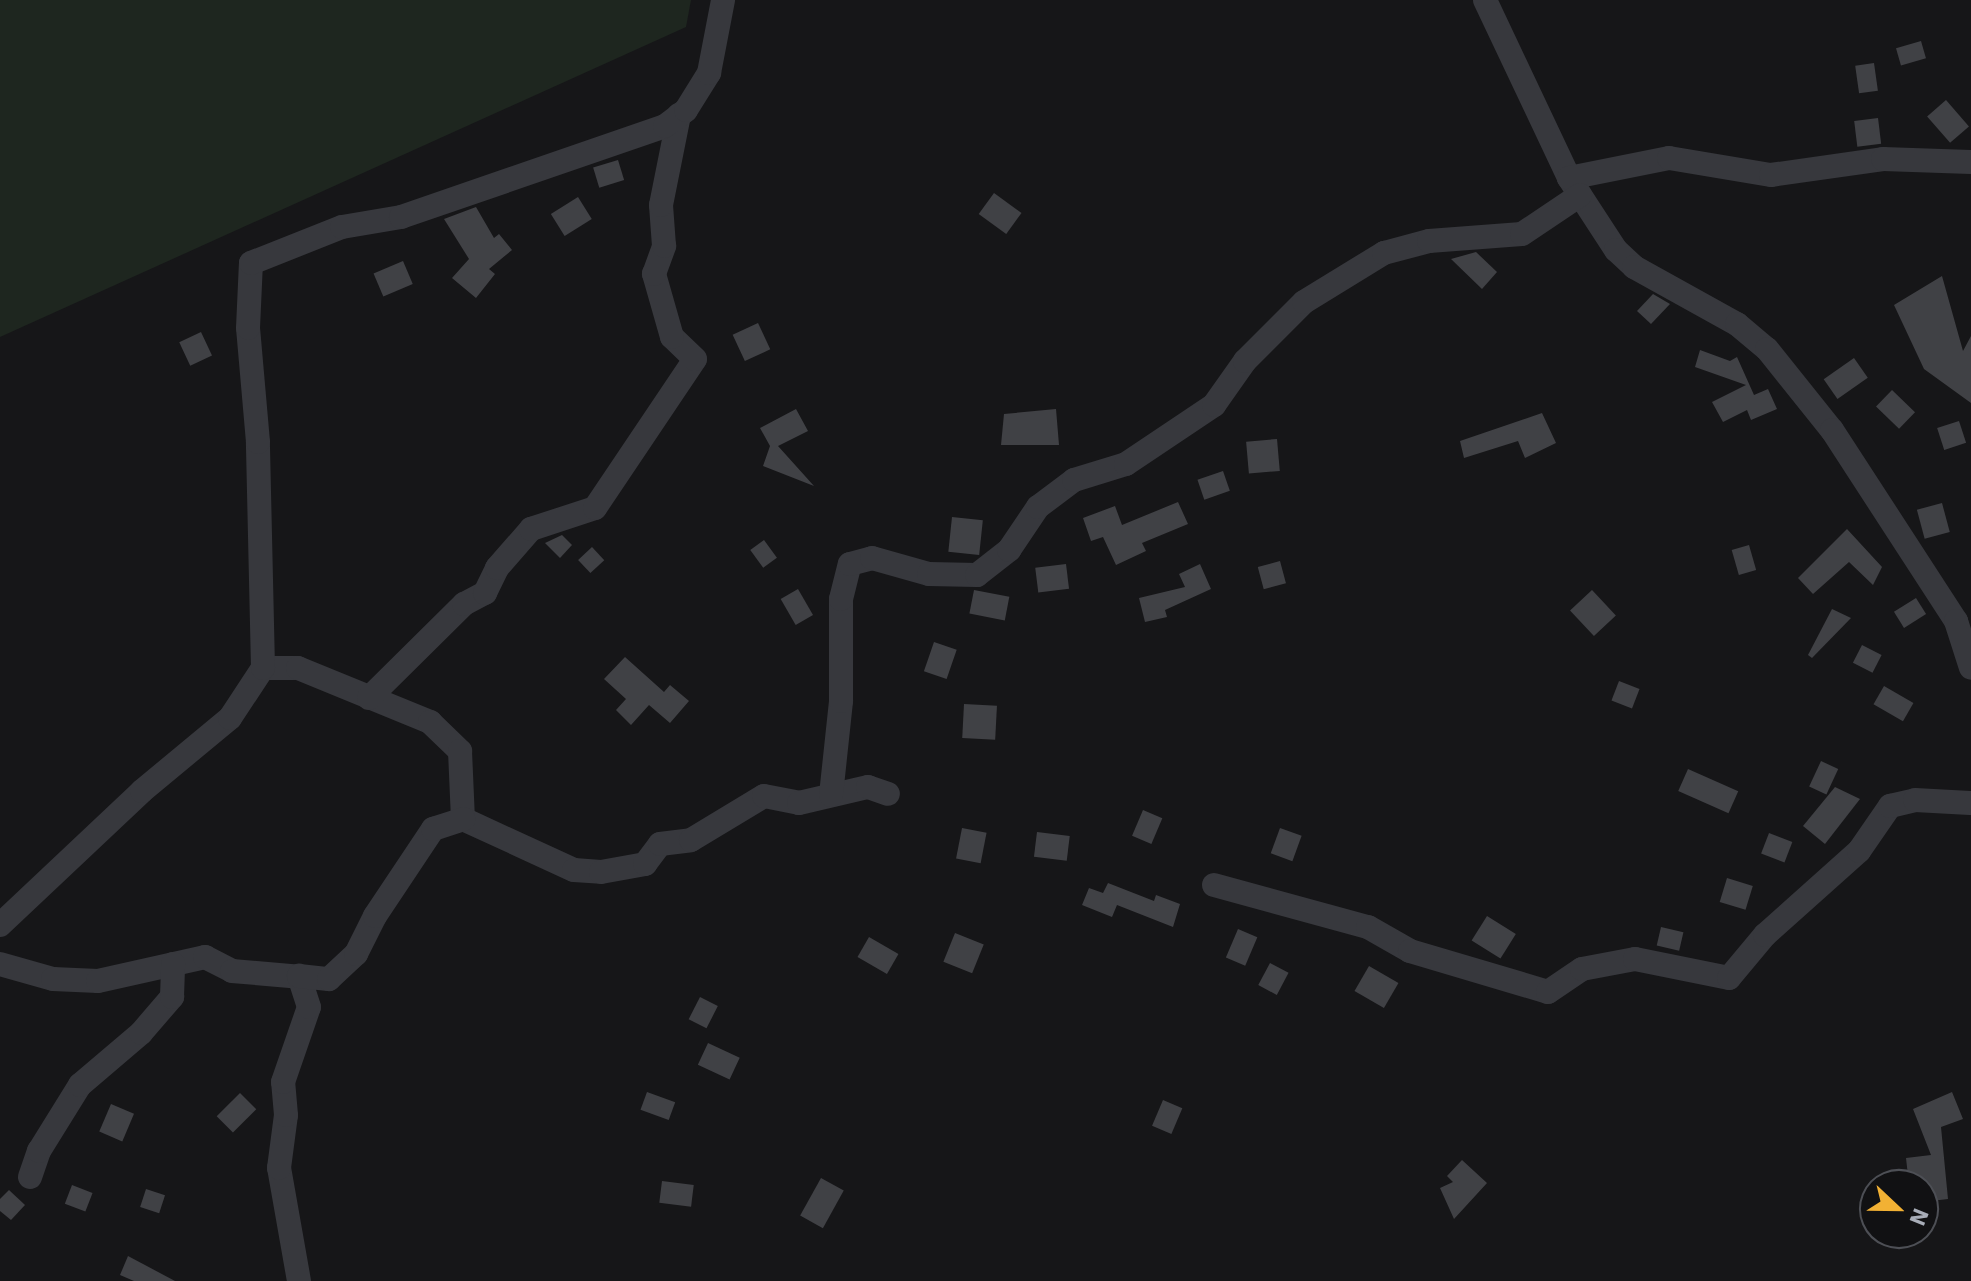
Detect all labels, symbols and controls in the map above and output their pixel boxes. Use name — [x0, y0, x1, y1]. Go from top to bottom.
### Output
north arrow — [1859, 1169, 1939, 1249]
text: N — [1903, 1205, 1936, 1230]

